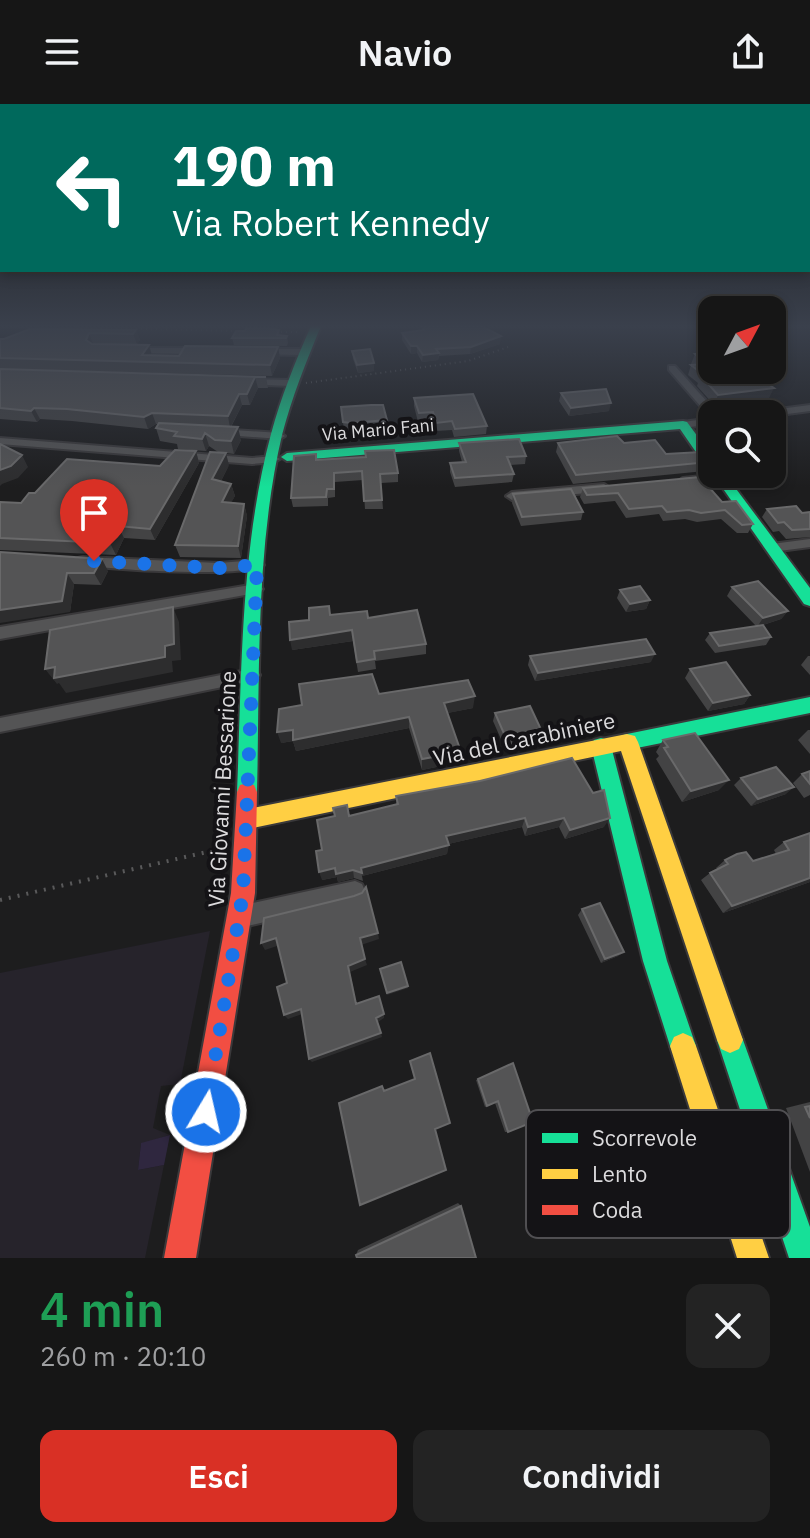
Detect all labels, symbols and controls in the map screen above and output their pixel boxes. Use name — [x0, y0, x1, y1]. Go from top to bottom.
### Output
text: Navio — [358, 29, 452, 76]
icon: menu — [40, 30, 84, 74]
icon: share — [726, 30, 770, 74]
text: 190 m — [172, 129, 336, 201]
icon: left — [40, 136, 144, 240]
text: Via Robert Kennedy — [172, 199, 490, 246]
north arrow — [698, 296, 786, 384]
map controls — [698, 296, 786, 488]
button: search — [698, 400, 786, 488]
street label: Via Mario Fani — [321, 413, 435, 446]
pin — [60, 479, 128, 561]
icon: arrive — [72, 491, 116, 535]
street label: Via Giovanni Bessarione — [201, 670, 242, 908]
street label: Via del Carabiniere — [430, 705, 618, 772]
position arrow — [164, 1070, 248, 1154]
legend — [526, 1110, 790, 1238]
text: Scorrevole — [592, 1123, 697, 1152]
text: Lento — [592, 1159, 647, 1188]
text: Coda — [592, 1195, 643, 1224]
text: 4 min — [40, 1278, 164, 1340]
button: close — [686, 1284, 770, 1368]
text: 260 m · 20:10 — [40, 1339, 206, 1373]
button: Esci — [40, 1430, 397, 1522]
button: Condividi — [413, 1430, 770, 1522]

